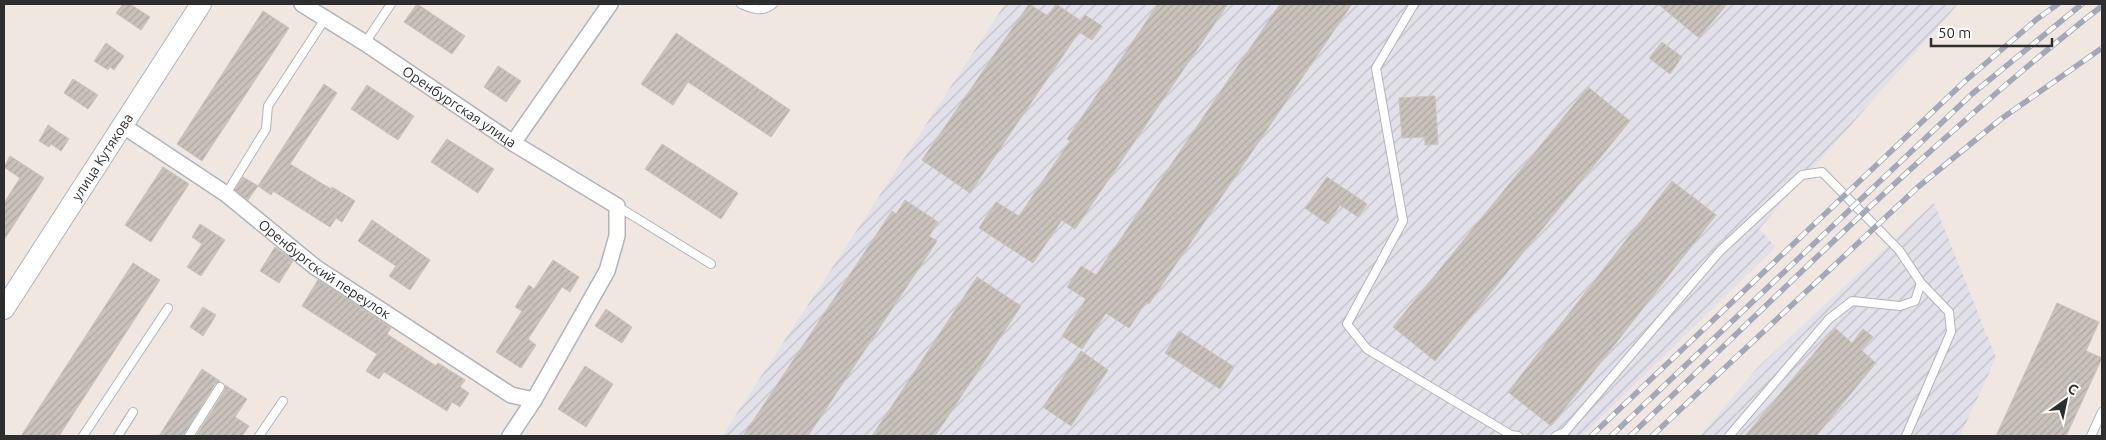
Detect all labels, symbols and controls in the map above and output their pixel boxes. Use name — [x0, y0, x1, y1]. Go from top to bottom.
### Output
scale bar — [1931, 15, 2052, 47]
text: 50 m — [1938, 24, 1971, 41]
street label: Оренбургская улица — [399, 63, 519, 151]
street label: улица Кутякова — [68, 110, 136, 204]
street label: Оренбургский переулок — [255, 216, 394, 322]
north arrow — [2041, 375, 2091, 425]
text: С — [2065, 380, 2081, 398]

